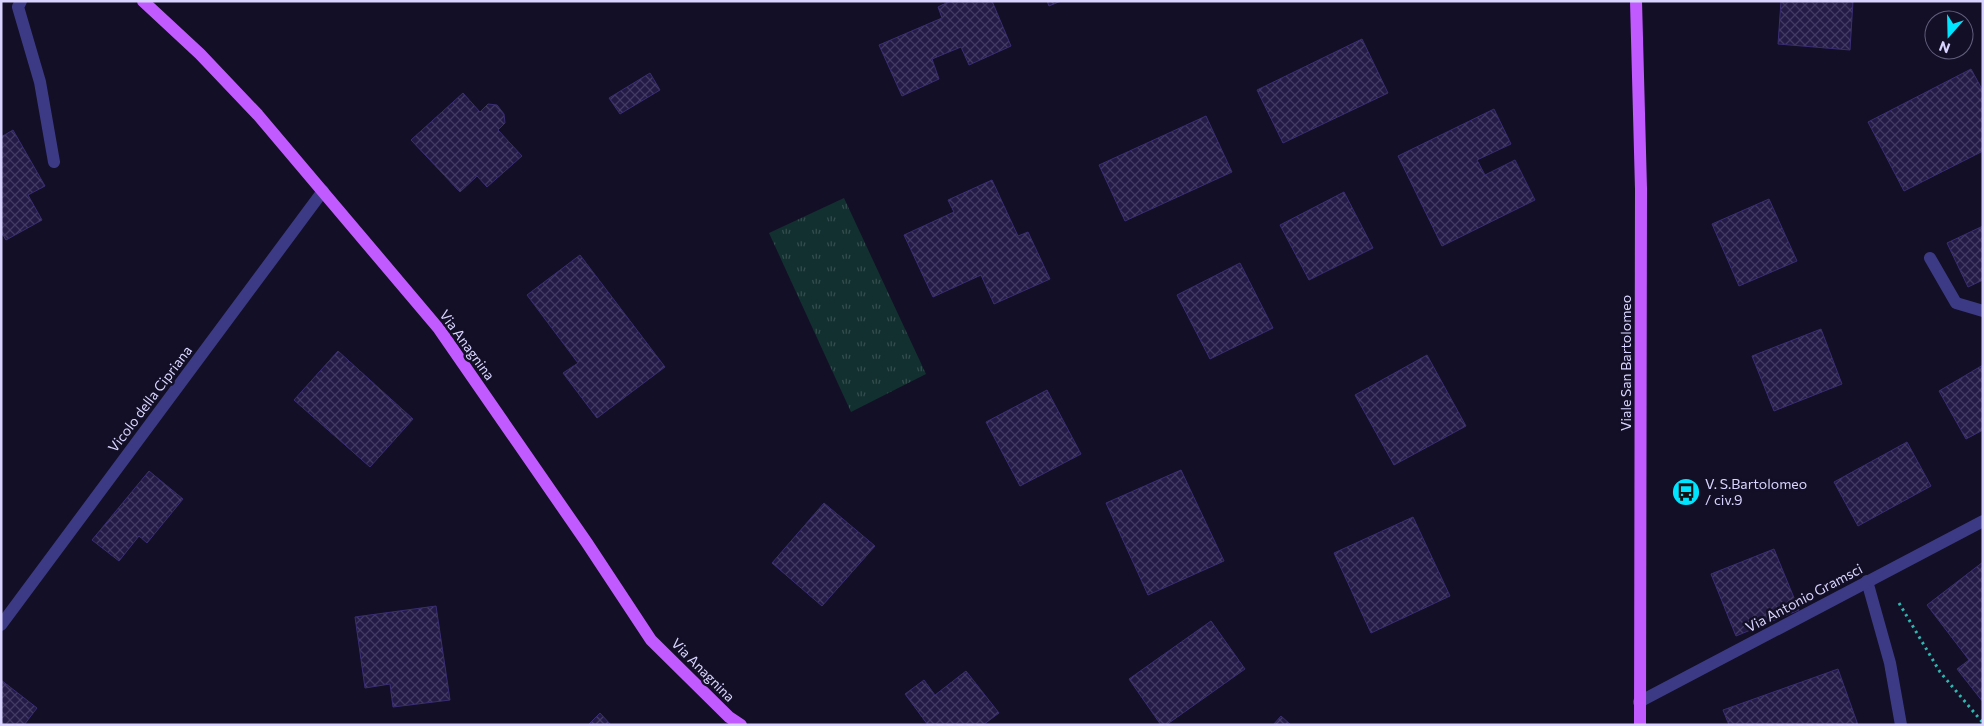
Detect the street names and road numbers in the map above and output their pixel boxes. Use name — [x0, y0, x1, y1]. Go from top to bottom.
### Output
street label: Viale San Bartolomeo — [1617, 295, 1634, 431]
street label: Via Anagnina — [436, 306, 499, 383]
street label: Vicolo della Cipriana — [104, 342, 195, 455]
street label: Via Antonio Gramsci — [1743, 560, 1865, 636]
street label: Via Anagnina — [668, 634, 739, 705]

